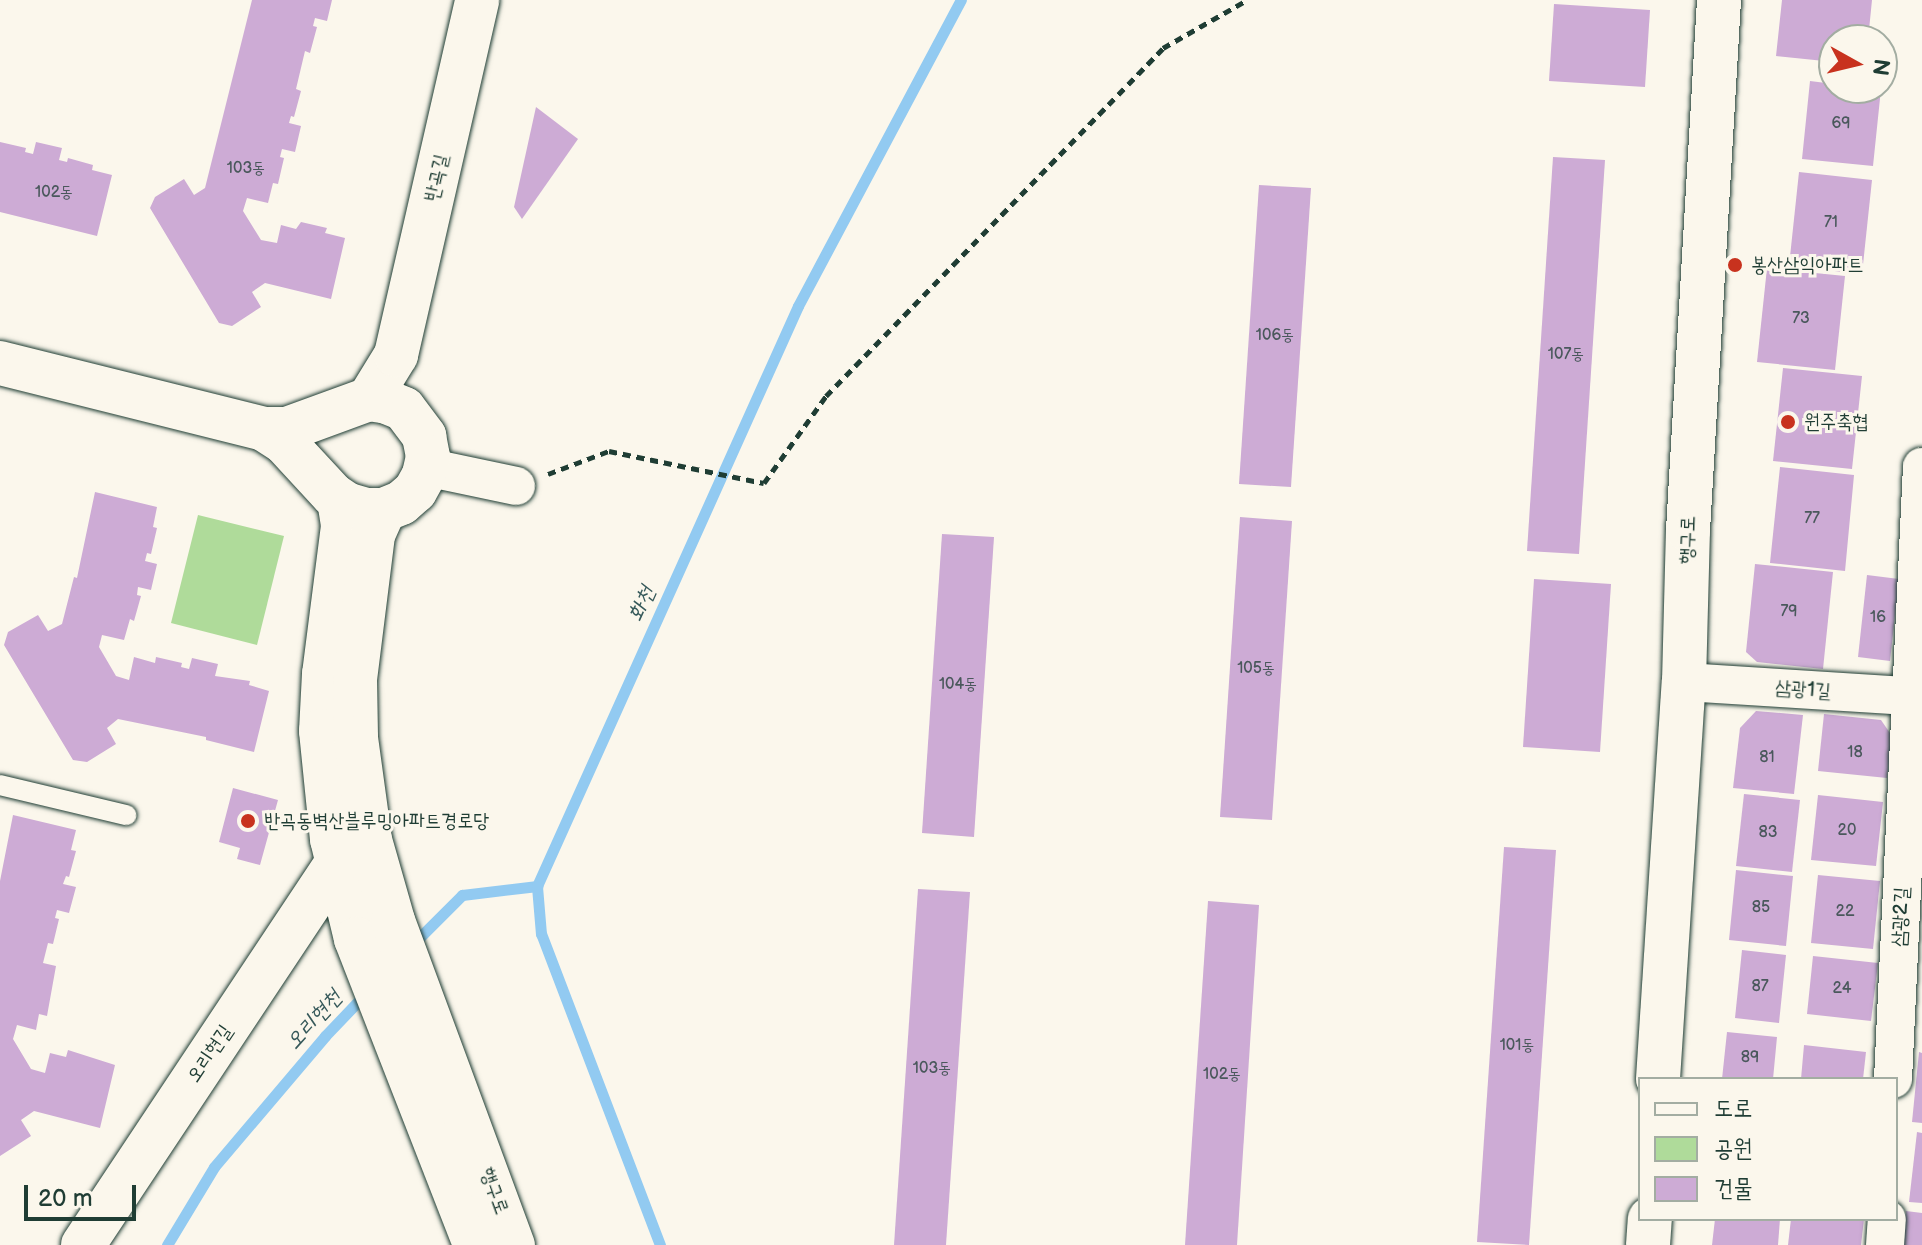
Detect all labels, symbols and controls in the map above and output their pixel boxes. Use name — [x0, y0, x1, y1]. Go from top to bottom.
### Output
north arrow — [1818, 24, 1898, 104]
text: N — [1866, 57, 1895, 77]
house number: 69 — [1831, 114, 1851, 134]
street label: 반곡길 — [420, 152, 454, 204]
house number: 103동 — [227, 159, 265, 179]
house number: 102동 — [35, 183, 73, 203]
house number: 71 — [1824, 213, 1838, 233]
place label: 봉산삼익아파트 — [1751, 253, 1864, 277]
marker: 봉산삼익아파트 — [1726, 256, 1744, 274]
house number: 73 — [1792, 309, 1810, 329]
house number: 106동 — [1256, 326, 1294, 346]
house number: 107동 — [1548, 345, 1584, 365]
place label: 원주축협 — [1804, 410, 1868, 434]
marker: 원주축협 — [1779, 413, 1797, 431]
house number: 77 — [1804, 509, 1820, 529]
street label: 행구로 — [1675, 515, 1701, 565]
water label: 화천 — [623, 582, 661, 626]
house number: 79 — [1780, 602, 1798, 622]
house number: 16 — [1870, 608, 1886, 628]
house number: 105동 — [1237, 659, 1275, 679]
house number: 104동 — [939, 675, 977, 695]
street label: 삼광1길 — [1774, 676, 1832, 704]
house number: 18 — [1847, 743, 1863, 763]
house number: 81 — [1759, 748, 1775, 768]
place label: 반곡동벽산블루밍아파트경로당 — [264, 809, 489, 833]
marker: 반곡동벽산블루밍아파트경로당 — [239, 812, 257, 830]
house number: 20 — [1838, 821, 1856, 841]
house number: 83 — [1758, 823, 1778, 843]
street label: 삼광2길 — [1887, 886, 1915, 948]
house number: 85 — [1752, 898, 1770, 918]
house number: 22 — [1836, 902, 1854, 922]
house number: 87 — [1751, 977, 1769, 997]
house number: 24 — [1833, 979, 1851, 999]
water label: 오리현천 — [280, 985, 348, 1055]
street label: 오리현길 — [182, 1021, 238, 1087]
house number: 101동 — [1500, 1036, 1534, 1056]
house number: 89 — [1741, 1048, 1759, 1068]
house number: 103동 — [913, 1059, 951, 1079]
house number: 102동 — [1203, 1065, 1241, 1085]
legend — [1638, 1077, 1898, 1221]
text: 도로 — [1714, 1094, 1753, 1123]
text: 공원 — [1714, 1134, 1753, 1163]
street label: 행구로 — [474, 1164, 514, 1218]
scale bar — [28, 1169, 140, 1219]
text: 건물 — [1714, 1174, 1753, 1203]
text: 20 m — [38, 1184, 93, 1213]

